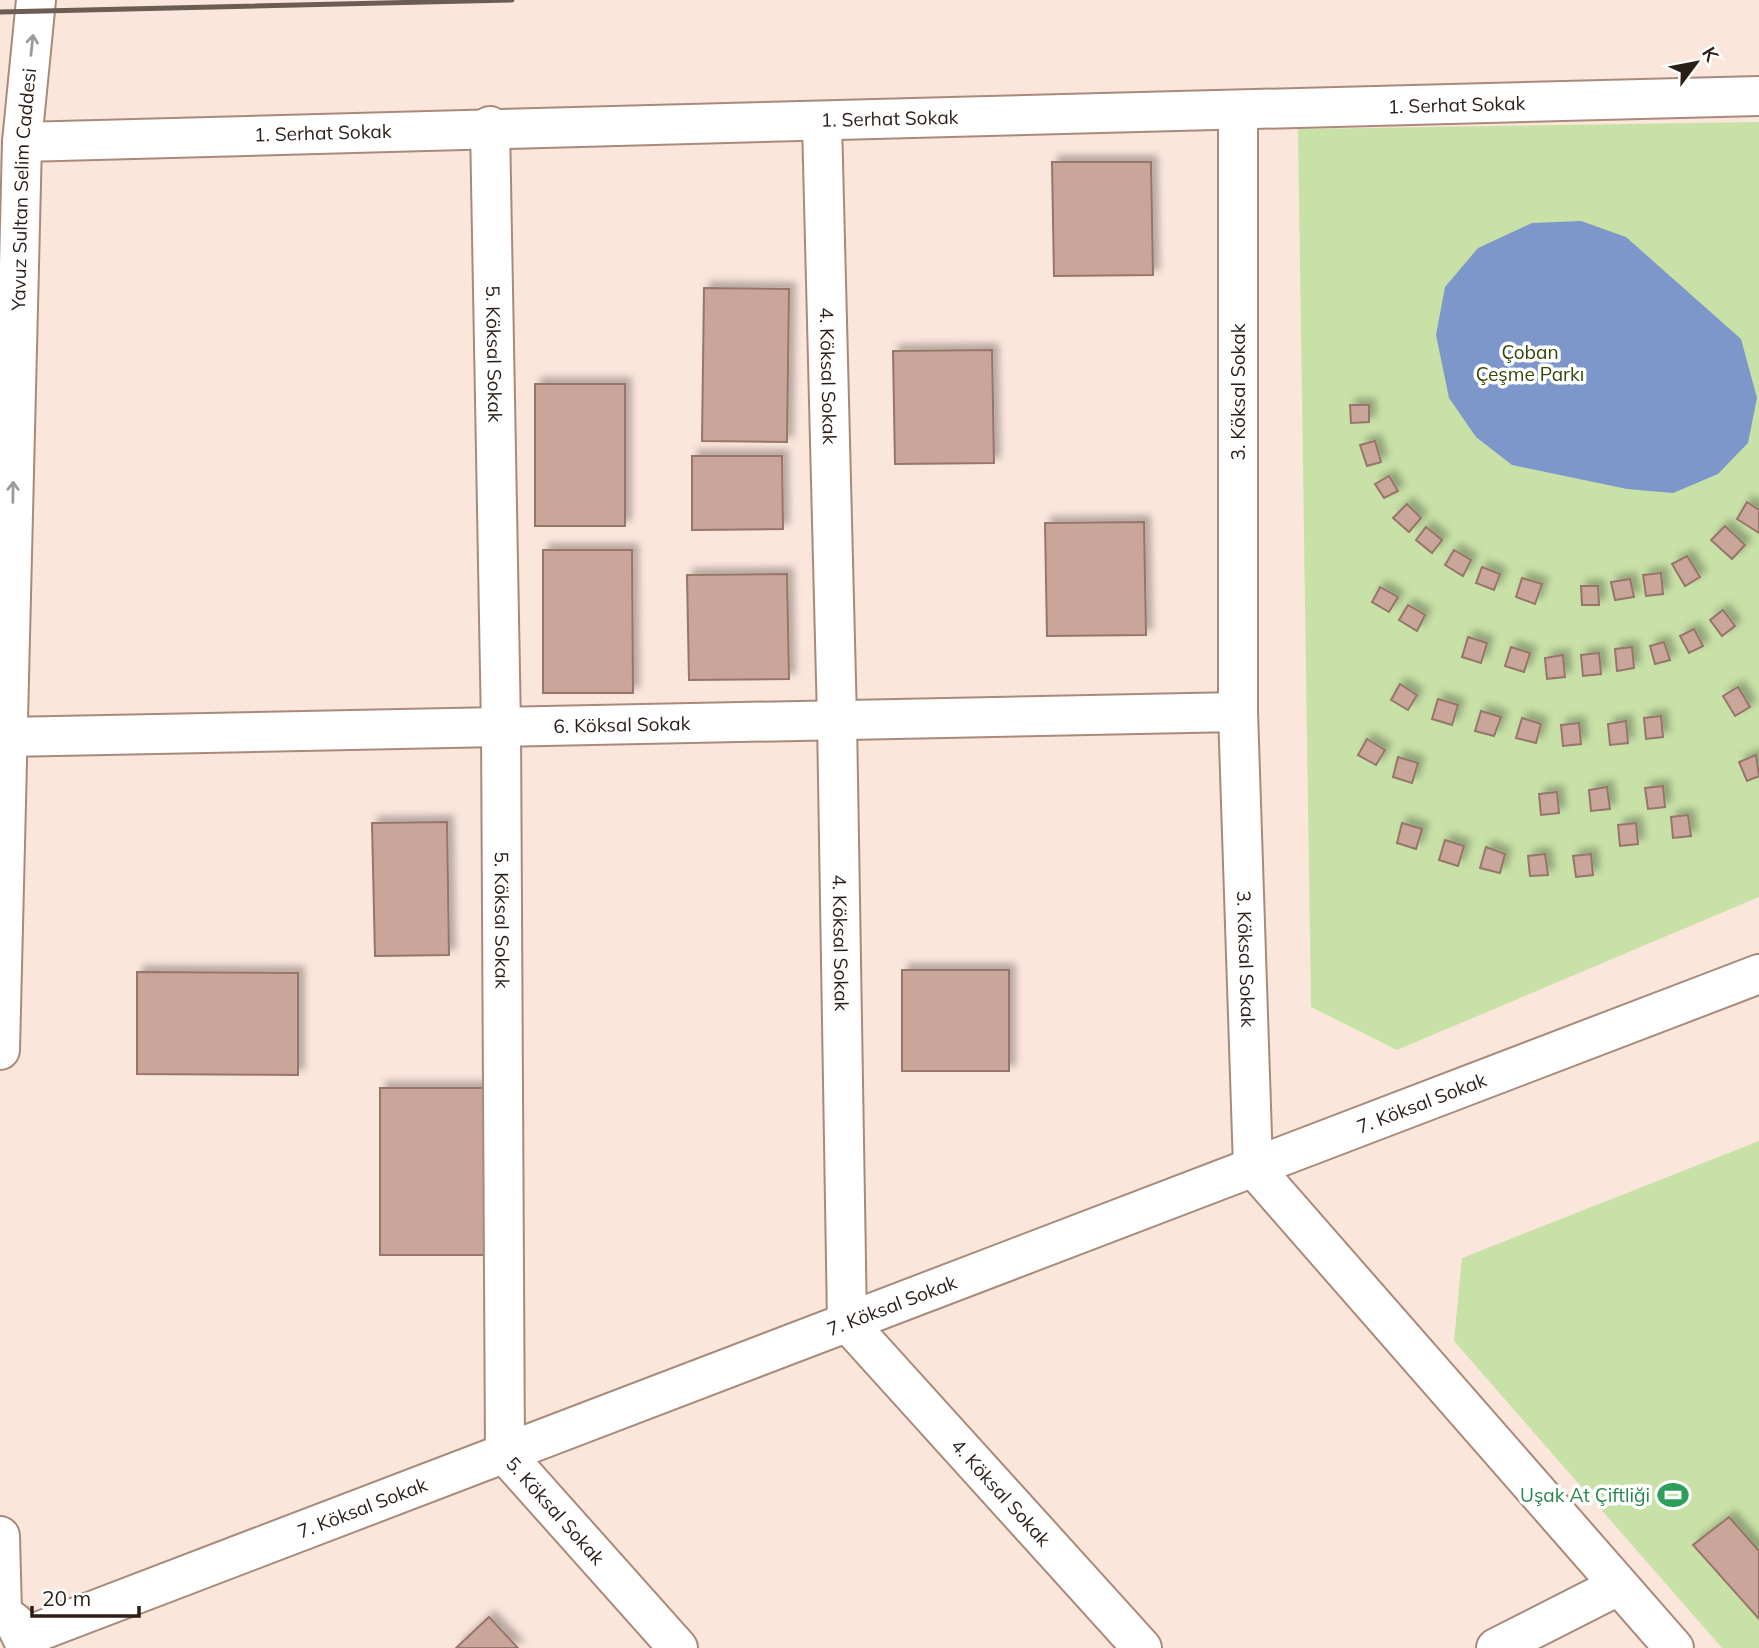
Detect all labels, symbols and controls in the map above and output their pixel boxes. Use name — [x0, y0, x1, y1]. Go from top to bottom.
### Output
north arrow — [1661, 28, 1731, 98]
one-way arrow — [26, 34, 39, 57]
text: K — [1697, 42, 1725, 67]
street label: Yavuz Sultan Selim Caddesi — [6, 67, 41, 312]
street label: 1. Serhat Sokak — [1387, 91, 1526, 118]
street label: 1. Serhat Sokak — [821, 105, 959, 132]
street label: 1. Serhat Sokak — [254, 119, 392, 147]
street label: 5. Köksal Sokak — [481, 285, 507, 423]
street label: 4. Köksal Sokak — [815, 307, 842, 445]
street label: 3. Köksal Sokak — [1226, 323, 1250, 460]
park label: Çoban Çeşme Parkı — [1476, 340, 1584, 386]
one-way arrow — [6, 481, 19, 504]
street label: 6. Köksal Sokak — [553, 711, 691, 738]
street label: 5. Köksal Sokak — [490, 851, 514, 989]
street label: 4. Köksal Sokak — [828, 874, 854, 1012]
street label: 3. Köksal Sokak — [1232, 890, 1260, 1028]
street label: 7. Köksal Sokak — [1353, 1067, 1490, 1139]
street label: 7. Köksal Sokak — [824, 1270, 960, 1341]
street label: 4. Köksal Sokak — [946, 1433, 1056, 1551]
street label: 5. Köksal Sokak — [501, 1452, 610, 1570]
street label: 7. Köksal Sokak — [294, 1472, 431, 1543]
sports icon: Uşak At Çiftliği — [1656, 1478, 1690, 1512]
place label: Uşak At Çiftliği — [1520, 1483, 1650, 1507]
scale bar — [32, 1574, 138, 1618]
text: 20 m — [42, 1585, 91, 1611]

